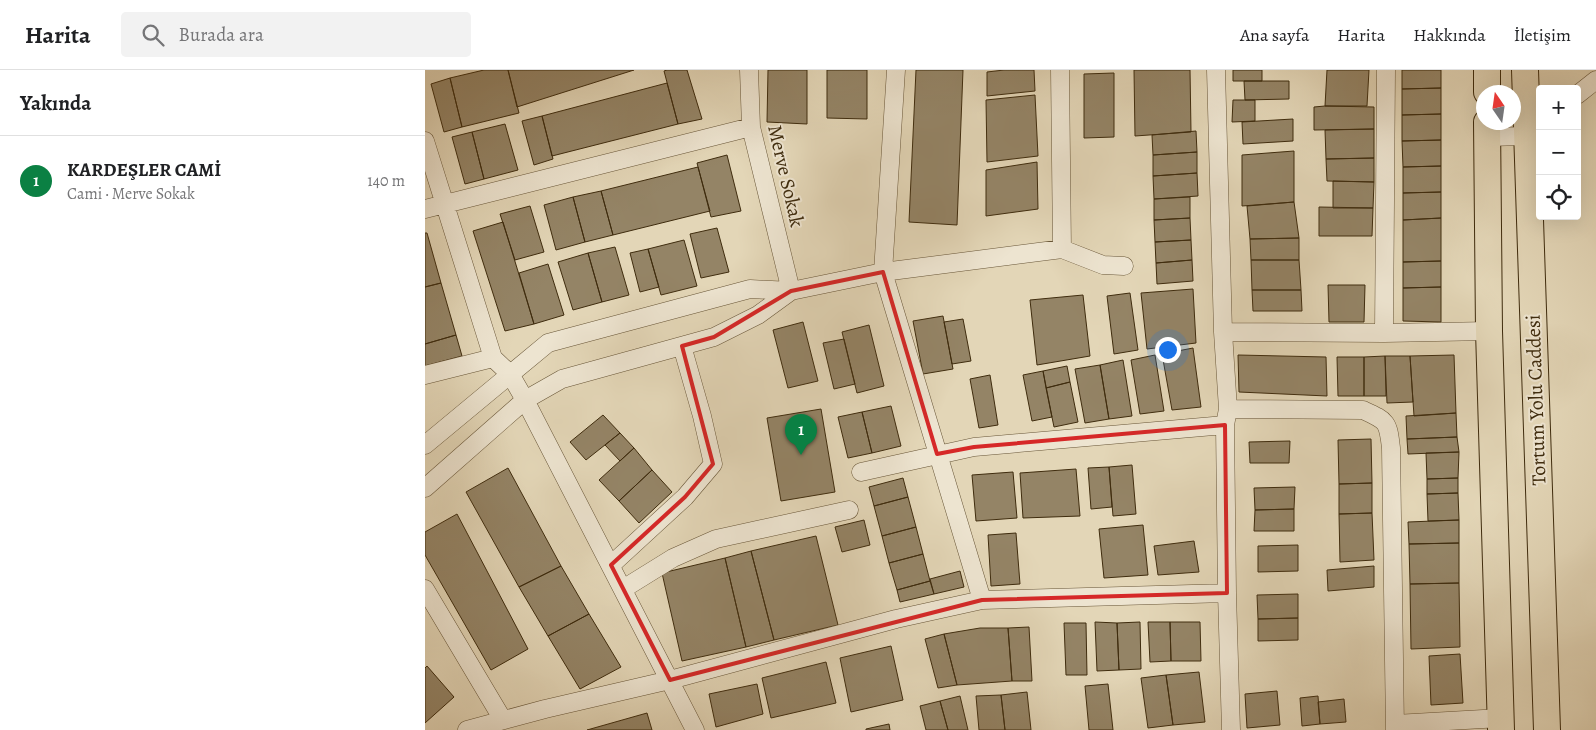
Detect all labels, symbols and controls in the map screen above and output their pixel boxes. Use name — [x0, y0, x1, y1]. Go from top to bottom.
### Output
search box — [121, 12, 471, 57]
text: Harita — [25, 19, 91, 51]
icon: search — [139, 21, 167, 49]
text: Burada ara — [179, 22, 264, 48]
text: Ana sayfa — [1240, 23, 1309, 47]
text: Harita — [1337, 23, 1385, 47]
text: Hakkında — [1413, 23, 1486, 47]
text: İletişim — [1514, 23, 1571, 47]
north arrow — [1476, 85, 1521, 130]
map controls — [1536, 85, 1581, 220]
button: + — [1536, 85, 1581, 130]
text: Yakında — [20, 89, 91, 117]
street label: Merve Sokak — [761, 122, 811, 230]
button: − — [1536, 130, 1581, 175]
text: KARDEŞLER CAMİ — [67, 157, 221, 183]
text: 1 — [33, 170, 39, 192]
text: 140 m — [367, 170, 405, 192]
button: locate — [1536, 175, 1581, 220]
text: Cami · Merve Sokak — [67, 183, 195, 205]
street label: Tortum Yolu Caddesi — [1520, 314, 1552, 486]
your location — [1155, 337, 1181, 363]
pin: 1 — [785, 414, 817, 455]

